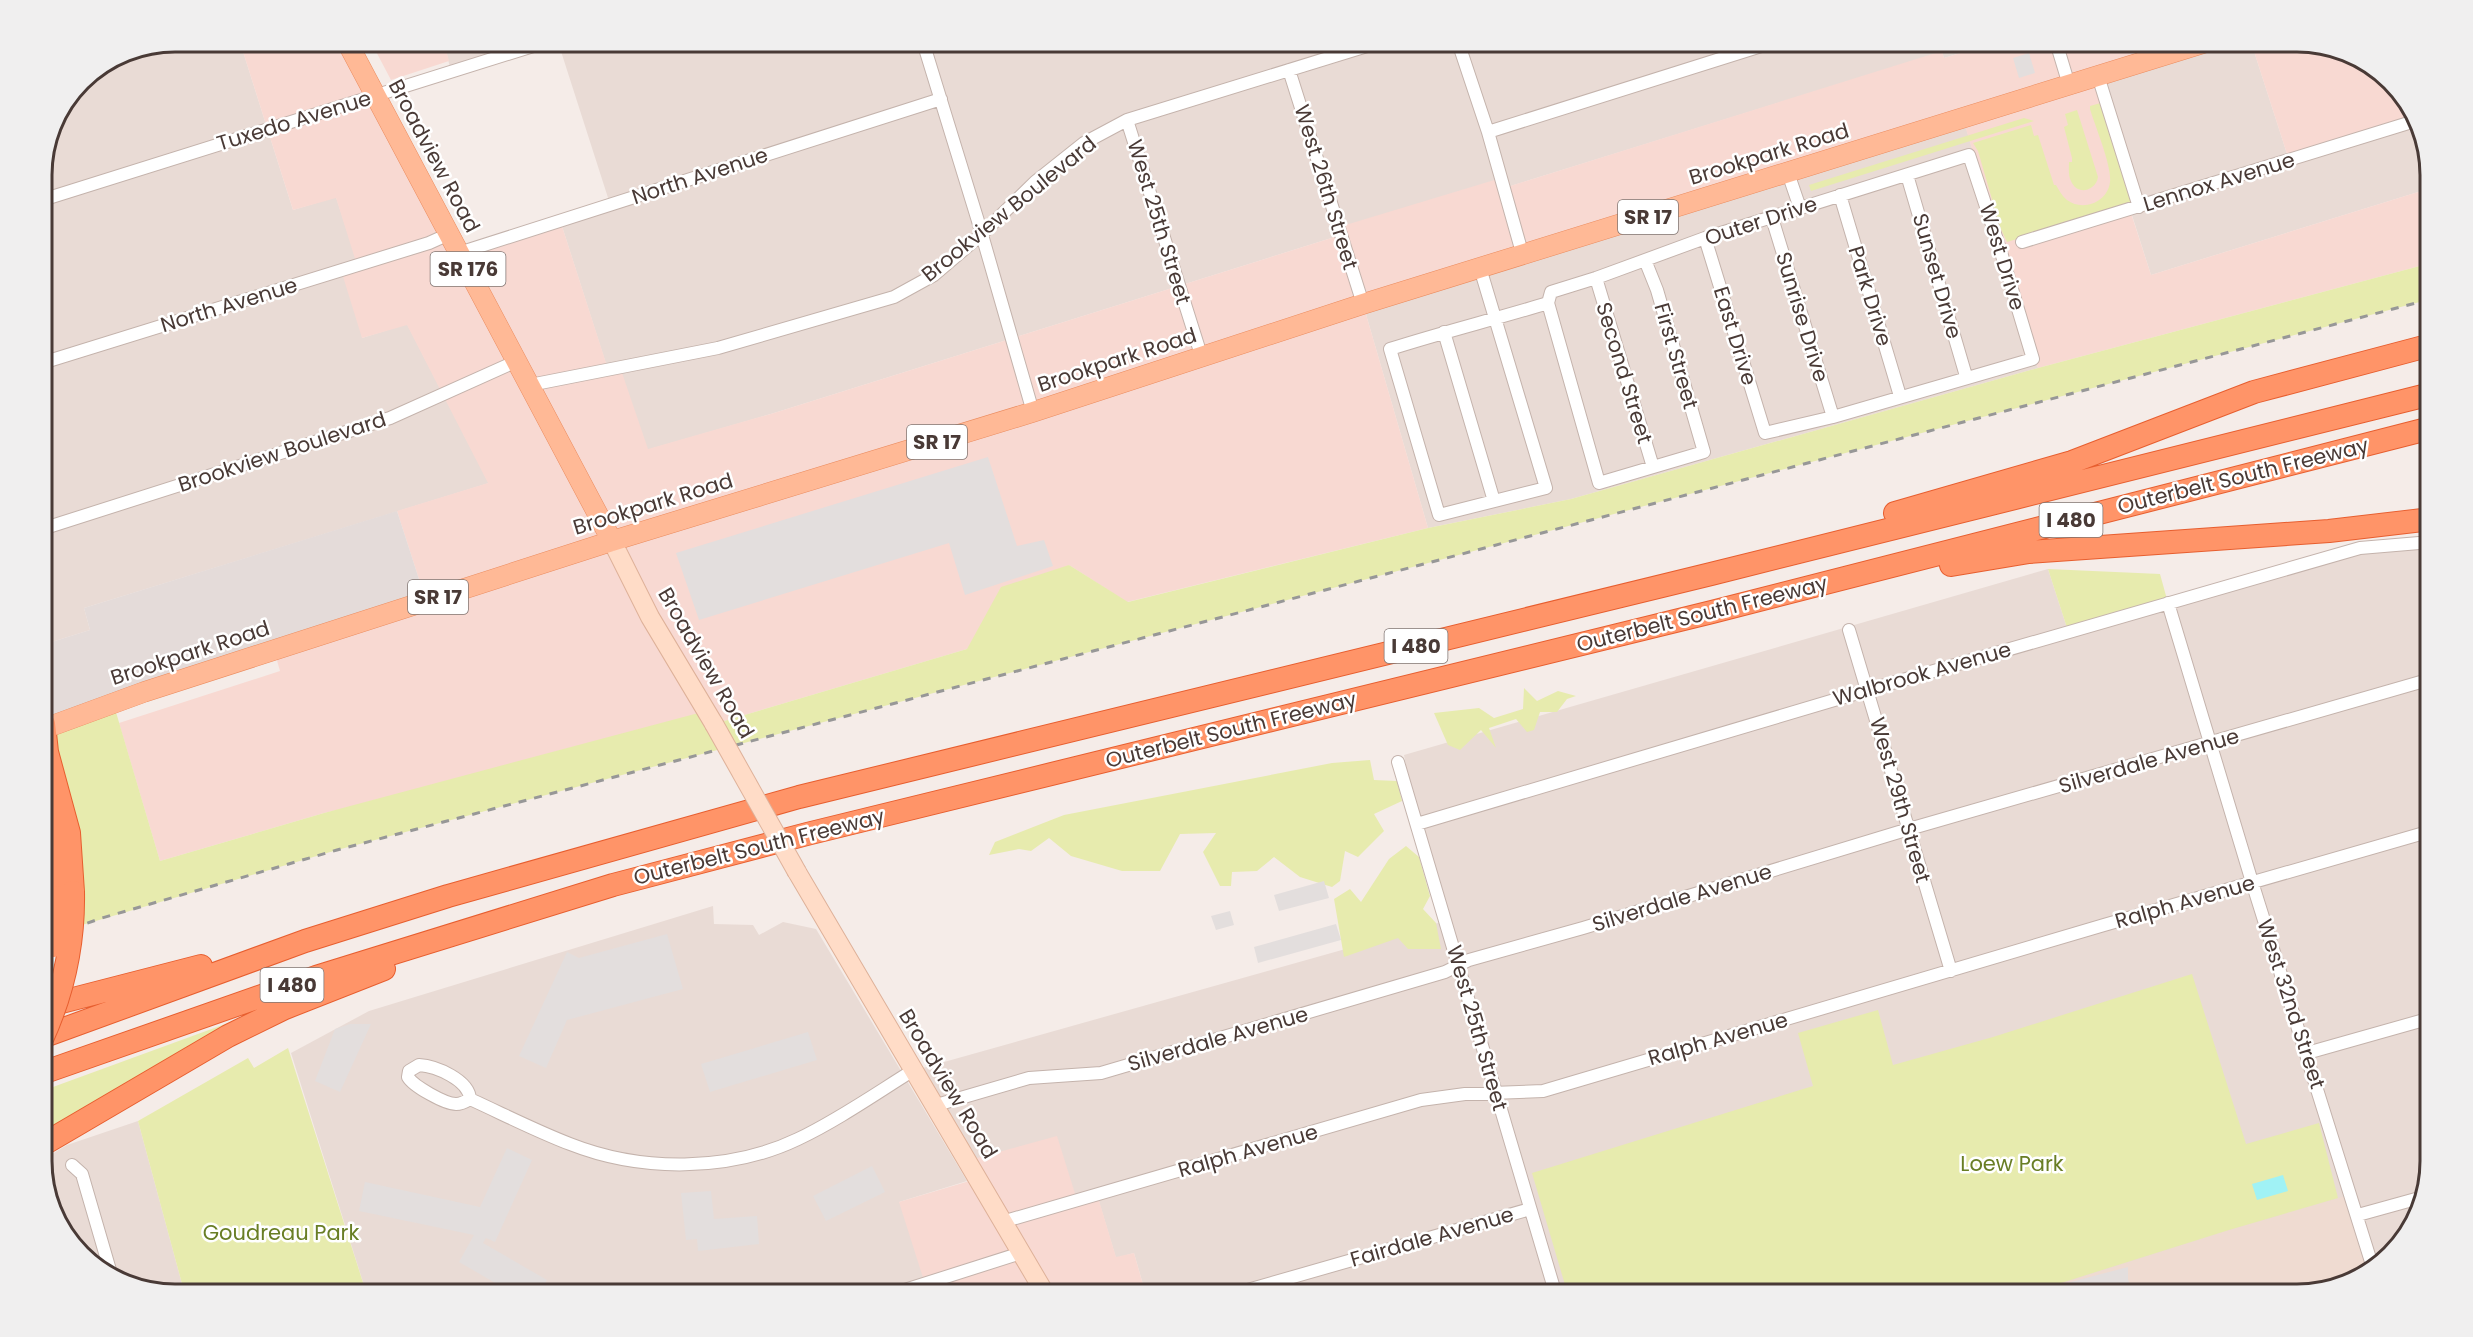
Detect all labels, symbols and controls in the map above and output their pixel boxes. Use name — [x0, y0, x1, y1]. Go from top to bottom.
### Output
street label: Broadview Road — [382, 74, 487, 238]
street label: Tuxedo Avenue — [213, 83, 375, 158]
street label: West 26th Street — [1288, 101, 1365, 273]
street label: Brookpark Road — [1685, 115, 1852, 192]
street label: Brookview Boulevard — [915, 129, 1102, 288]
street label: West 25th Street — [1121, 136, 1198, 308]
street label: North Avenue — [628, 140, 772, 211]
street label: Lennox Avenue — [2140, 145, 2298, 218]
street label: Outer Drive — [1701, 189, 1821, 252]
road number: SR 17 — [1618, 200, 1678, 234]
street label: West Drive — [1972, 200, 2032, 314]
street label: Sunset Drive — [1906, 210, 1969, 342]
street label: Park Drive — [1842, 242, 1899, 349]
street label: Sunrise Drive — [1769, 248, 1836, 385]
road number: SR 176 — [430, 252, 506, 286]
street label: North Avenue — [157, 270, 301, 339]
street label: East Drive — [1707, 283, 1764, 389]
street label: Second Street — [1589, 299, 1660, 447]
street label: First Street — [1647, 299, 1705, 412]
street label: Brookpark Road — [1034, 320, 1200, 399]
street label: Brookview Boulevard — [174, 404, 390, 499]
road number: SR 17 — [907, 425, 967, 459]
street label: Outerbelt South Freeway — [2114, 430, 2372, 521]
street label: Brookpark Road — [569, 465, 736, 542]
road number: I 480 — [2040, 503, 2102, 537]
street label: Outerbelt South Freeway — [1573, 568, 1831, 659]
road number: SR 17 — [408, 580, 468, 614]
street label: Broadview Road — [651, 582, 761, 744]
street label: Brookpark Road — [107, 613, 273, 692]
road number: I 480 — [1384, 629, 1448, 663]
street label: Walbrook Avenue — [1829, 634, 2014, 713]
street label: Outerbelt South Freeway — [1102, 684, 1360, 775]
street label: West 29th Street — [1863, 714, 1938, 886]
street label: Silverdale Avenue — [2055, 721, 2242, 800]
street label: Outerbelt South Freeway — [630, 801, 888, 892]
street label: Silverdale Avenue — [1589, 856, 1775, 939]
street label: Ralph Avenue — [2112, 868, 2258, 935]
street label: West 32nd Street — [2250, 915, 2333, 1092]
street label: West 25th Street — [1440, 942, 1515, 1114]
road number: I 480 — [260, 968, 324, 1002]
street label: Silverdale Avenue — [1124, 999, 1311, 1078]
street label: Broadview Road — [892, 1003, 1005, 1164]
street label: Ralph Avenue — [1645, 1005, 1791, 1072]
street label: Ralph Avenue — [1175, 1117, 1321, 1184]
park label: Loew Park — [1960, 1149, 2064, 1178]
street label: Fairdale Avenue — [1347, 1199, 1517, 1274]
park label: Goudreau Park — [203, 1218, 359, 1247]

